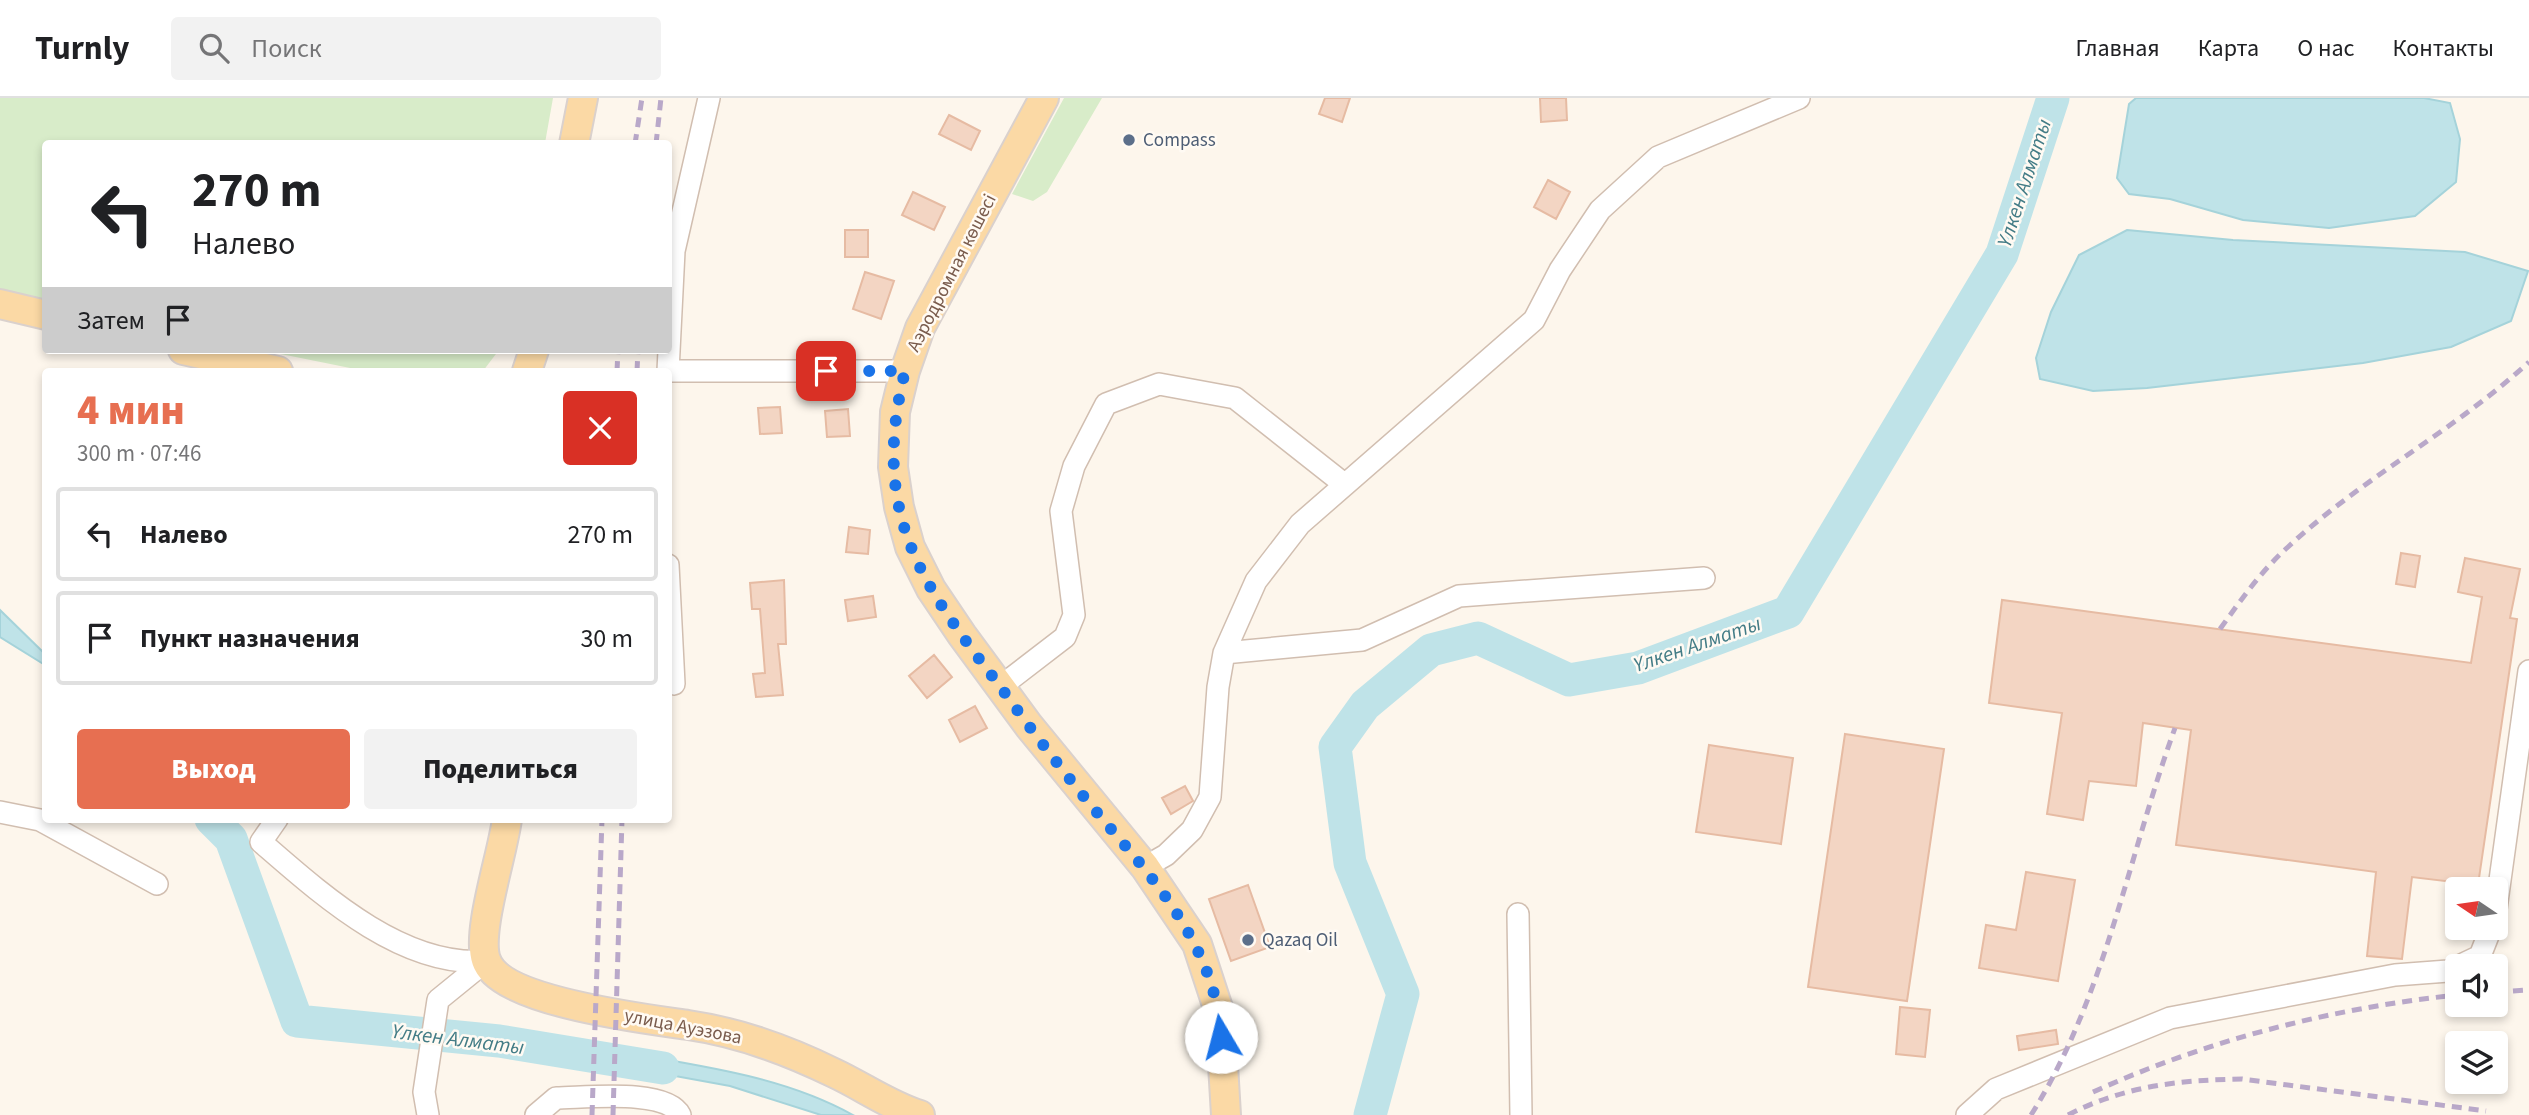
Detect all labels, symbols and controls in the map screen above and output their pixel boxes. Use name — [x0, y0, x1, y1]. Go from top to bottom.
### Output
search box — [171, 17, 661, 80]
text: Turnly — [35, 25, 129, 72]
icon: search — [195, 29, 233, 67]
text: Поиск — [251, 30, 322, 67]
text: Главная — [2075, 31, 2160, 66]
text: Карта — [2198, 31, 2259, 66]
text: О нас — [2297, 31, 2354, 66]
text: Контакты — [2392, 31, 2494, 66]
water label: Үлкен Алматы — [1989, 115, 2059, 251]
place label: Compass — [1143, 127, 1216, 154]
marker: Compass — [1121, 132, 1137, 148]
text: 270 m — [192, 156, 321, 226]
icon: left — [77, 168, 168, 259]
street label: Аэродромная көшесі — [901, 189, 1003, 357]
text: Налево — [192, 221, 295, 267]
icon: arrive — [159, 301, 197, 339]
text: Затем — [77, 302, 145, 339]
pin — [796, 341, 856, 401]
icon: arrive — [807, 352, 845, 390]
text: 4 мин — [77, 381, 185, 441]
button: close — [563, 391, 637, 465]
text: 300 m · 07:46 — [77, 437, 201, 470]
icon: left — [81, 515, 119, 553]
text: Налево — [140, 516, 228, 553]
text: 270 m — [567, 516, 633, 553]
water label: Үлкен Алматы — [1629, 608, 1765, 680]
icon: arrive — [81, 619, 119, 657]
text: Пункт назначения — [140, 620, 360, 657]
text: 30 m — [580, 620, 633, 657]
button: Выход — [77, 729, 350, 809]
button: Поделиться — [364, 729, 637, 809]
north arrow — [2445, 877, 2508, 940]
map controls — [2445, 877, 2508, 1094]
place label: Qazaq Oil — [1262, 927, 1338, 954]
marker: Qazaq Oil — [1240, 932, 1256, 948]
button: sound — [2445, 954, 2508, 1017]
position arrow — [1184, 1000, 1258, 1074]
street label: улица Ауэзова — [622, 1002, 744, 1052]
water label: Үлкен Алматы — [390, 1016, 526, 1062]
button: layers — [2445, 1031, 2508, 1094]

